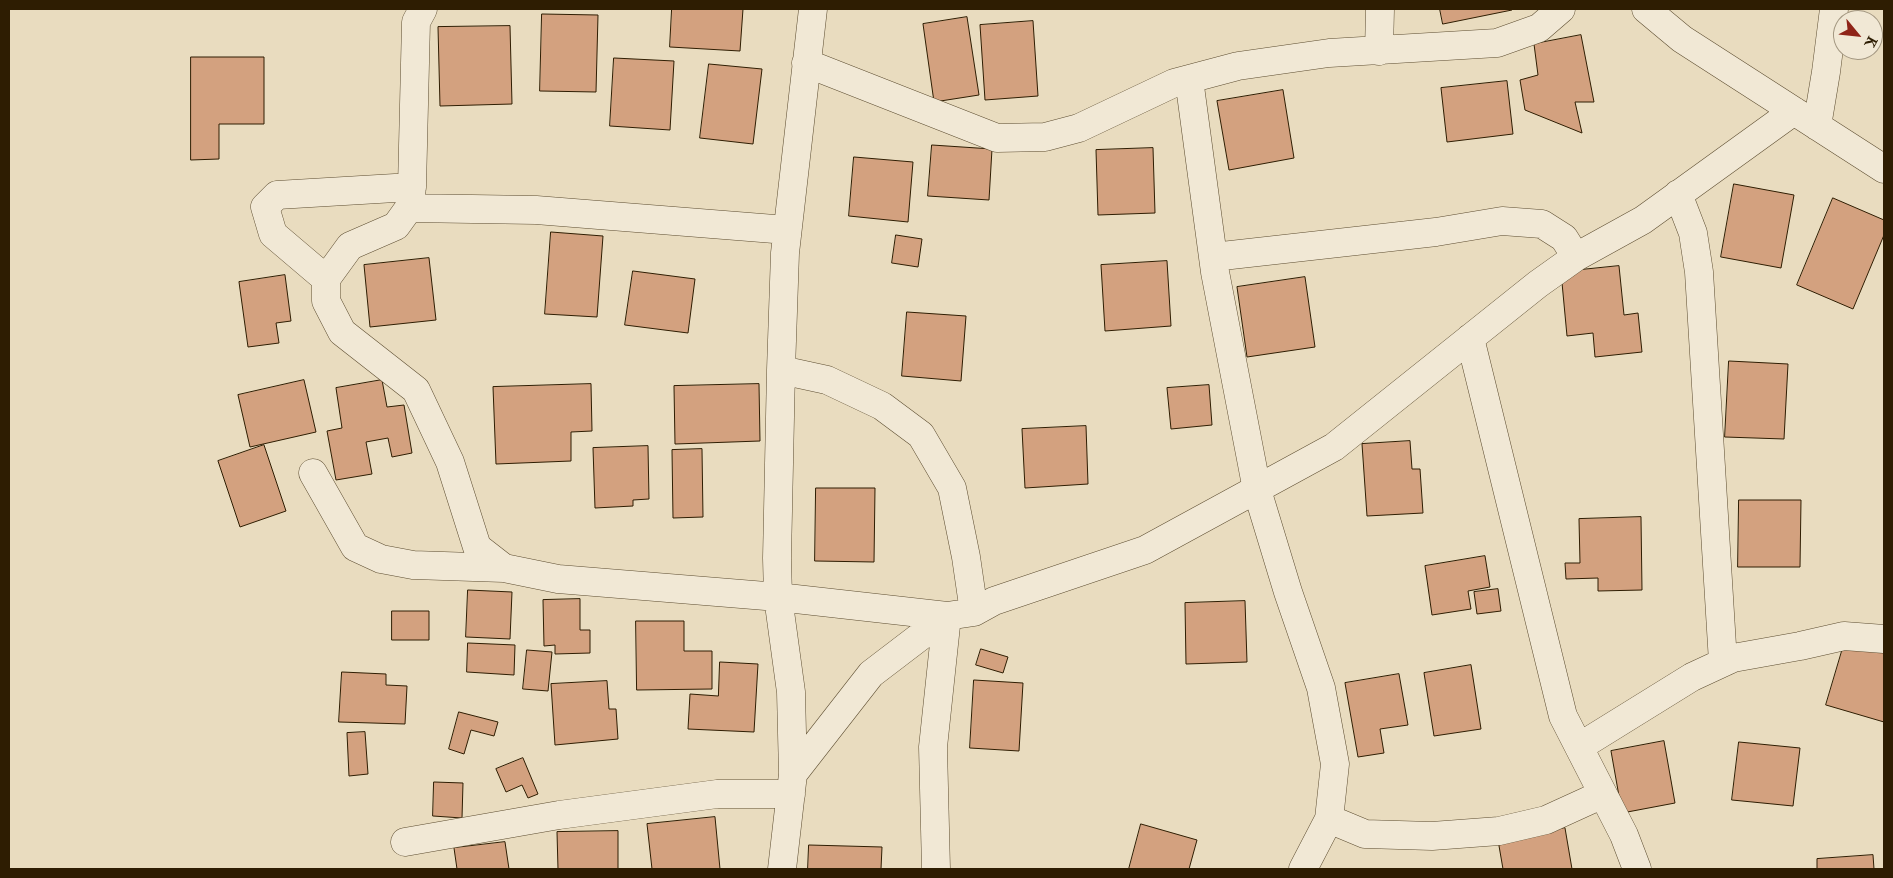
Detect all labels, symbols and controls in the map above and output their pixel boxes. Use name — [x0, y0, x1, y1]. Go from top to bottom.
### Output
north arrow — [1833, 10, 1883, 60]
text: K — [1861, 33, 1881, 50]

